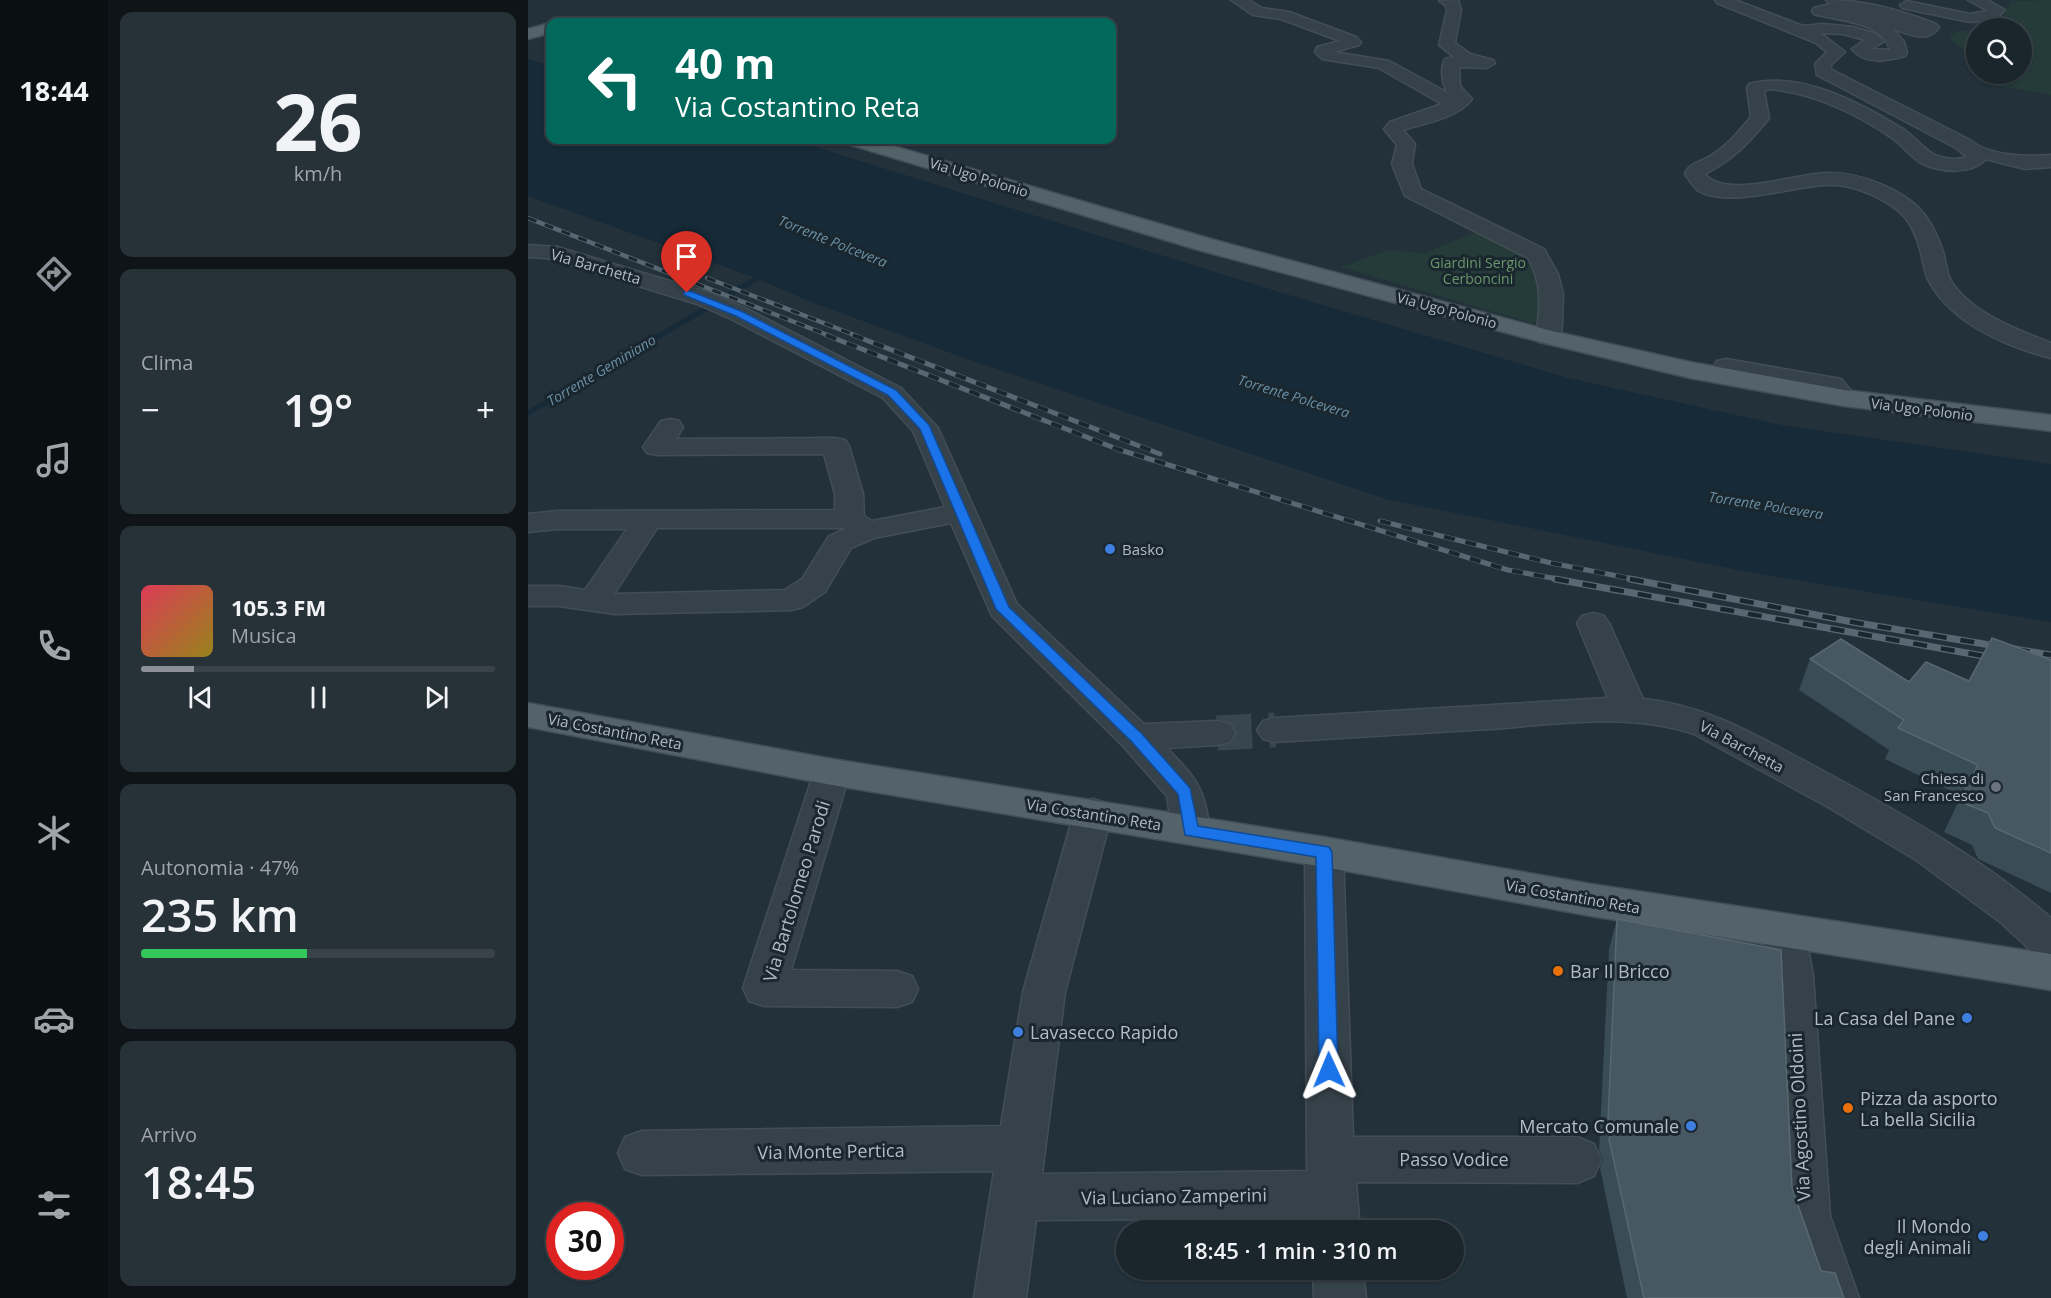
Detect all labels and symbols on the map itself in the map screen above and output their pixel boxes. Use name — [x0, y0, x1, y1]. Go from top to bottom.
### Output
street label: Via Ugo Polonio — [927, 153, 1031, 201]
water label: Torrente Polcevera — [776, 211, 890, 272]
pin — [661, 231, 712, 293]
street label: Via Barchetta — [549, 244, 643, 288]
park label: Giardini Sergio Cerboncini — [1430, 253, 1526, 288]
street label: Via Ugo Polonio — [1395, 288, 1499, 332]
water label: Torrente Geminiano — [543, 330, 659, 410]
water label: Torrente Polcevera — [1236, 370, 1352, 422]
street label: Via Ugo Polonio — [1870, 393, 1974, 425]
water label: Torrente Polcevera — [1707, 487, 1825, 523]
place label: Basko — [1122, 539, 1164, 559]
marker: Basko — [1103, 542, 1117, 556]
street label: Via Costantino Reta — [546, 708, 684, 754]
street label: Via Barchetta — [1696, 715, 1788, 777]
place label: Chiesa di San Francesco — [1884, 768, 1984, 805]
marker: Chiesa di San Francesco — [1989, 780, 2003, 794]
street label: Via Costantino Reta — [1025, 793, 1163, 835]
street label: Via Bartolomeo Parodi — [757, 797, 835, 985]
street label: Via Costantino Reta — [1504, 874, 1642, 918]
place label: Bar Il Bricco — [1570, 959, 1670, 983]
marker: Bar Il Bricco — [1551, 964, 1565, 978]
place label: La Casa del Pane — [1814, 1006, 1955, 1030]
marker: La Casa del Pane — [1960, 1011, 1974, 1025]
place label: Lavasecco Rapido — [1030, 1020, 1178, 1044]
marker: Lavasecco Rapido — [1011, 1025, 1025, 1039]
street label: Via Agostino Oldoini — [1783, 1032, 1815, 1202]
position arrow — [1297, 1038, 1361, 1102]
place label: Pizza da asporto La bella Sicilia — [1860, 1086, 1998, 1131]
marker: Pizza da asporto La bella Sicilia — [1841, 1101, 1855, 1115]
place label: Mercato Comunale — [1519, 1114, 1679, 1138]
marker: Mercato Comunale — [1684, 1119, 1698, 1133]
street label: Via Monte Pertica — [757, 1138, 905, 1164]
street label: Passo Vodice — [1399, 1147, 1509, 1171]
street label: Via Luciano Zamperini — [1081, 1182, 1267, 1210]
speed limit sign: 30 — [546, 1202, 624, 1280]
place label: Il Mondo degli Animali — [1864, 1214, 1971, 1259]
marker: Il Mondo degli Animali — [1976, 1229, 1990, 1243]

